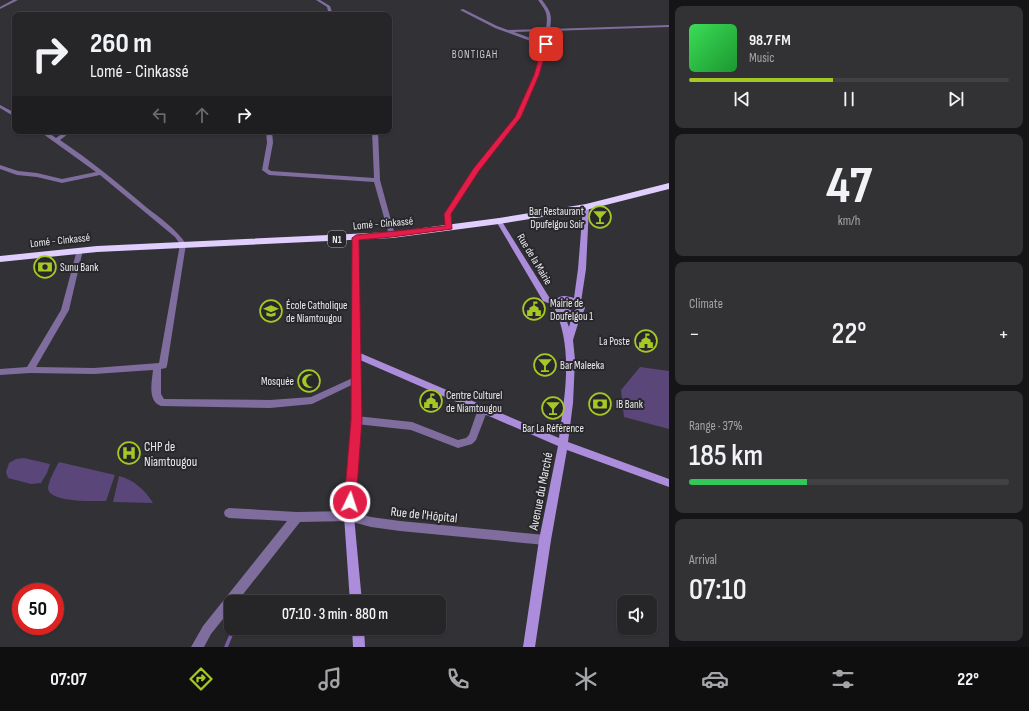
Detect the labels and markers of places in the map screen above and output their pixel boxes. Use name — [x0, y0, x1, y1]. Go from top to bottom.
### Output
pin — [529, 27, 563, 61]
bar icon: Bar Restaurant Dpufelgou Soir — [587, 204, 613, 230]
place label: Bar Restaurant Dpufelgou Soir — [529, 205, 585, 231]
bank icon: Sunu Bank — [32, 254, 58, 280]
place label: Sunu Bank — [60, 261, 99, 274]
public building icon: Mairie de Doufelgou 1 — [521, 296, 547, 322]
place label: Mairie de Doufelgou 1 — [550, 297, 593, 323]
school or university icon: École Catholique de Niamtougou — [258, 298, 284, 324]
place label: École Catholique de Niamtougou — [286, 299, 348, 325]
public building icon: La Poste — [633, 328, 659, 354]
place label: La Poste — [599, 335, 630, 348]
bar icon: Bar Maleeka — [532, 352, 558, 378]
place label: Bar Maleeka — [560, 359, 604, 372]
mosque icon: Mosquée — [296, 368, 322, 394]
place label: Mosquée — [261, 375, 294, 388]
public building icon: Centre Culturel de Niamtougou — [418, 388, 444, 414]
place label: Centre Culturel de Niamtougou — [446, 389, 502, 415]
bank icon: IB Bank — [587, 391, 613, 417]
bar icon: Bar La Référence — [540, 395, 566, 421]
place label: IB Bank — [616, 398, 644, 411]
place label: Bar La Référence — [522, 422, 584, 435]
place label: CHP de Niamtougou — [144, 439, 197, 470]
hospital icon: CHP de Niamtougou — [116, 440, 142, 466]

